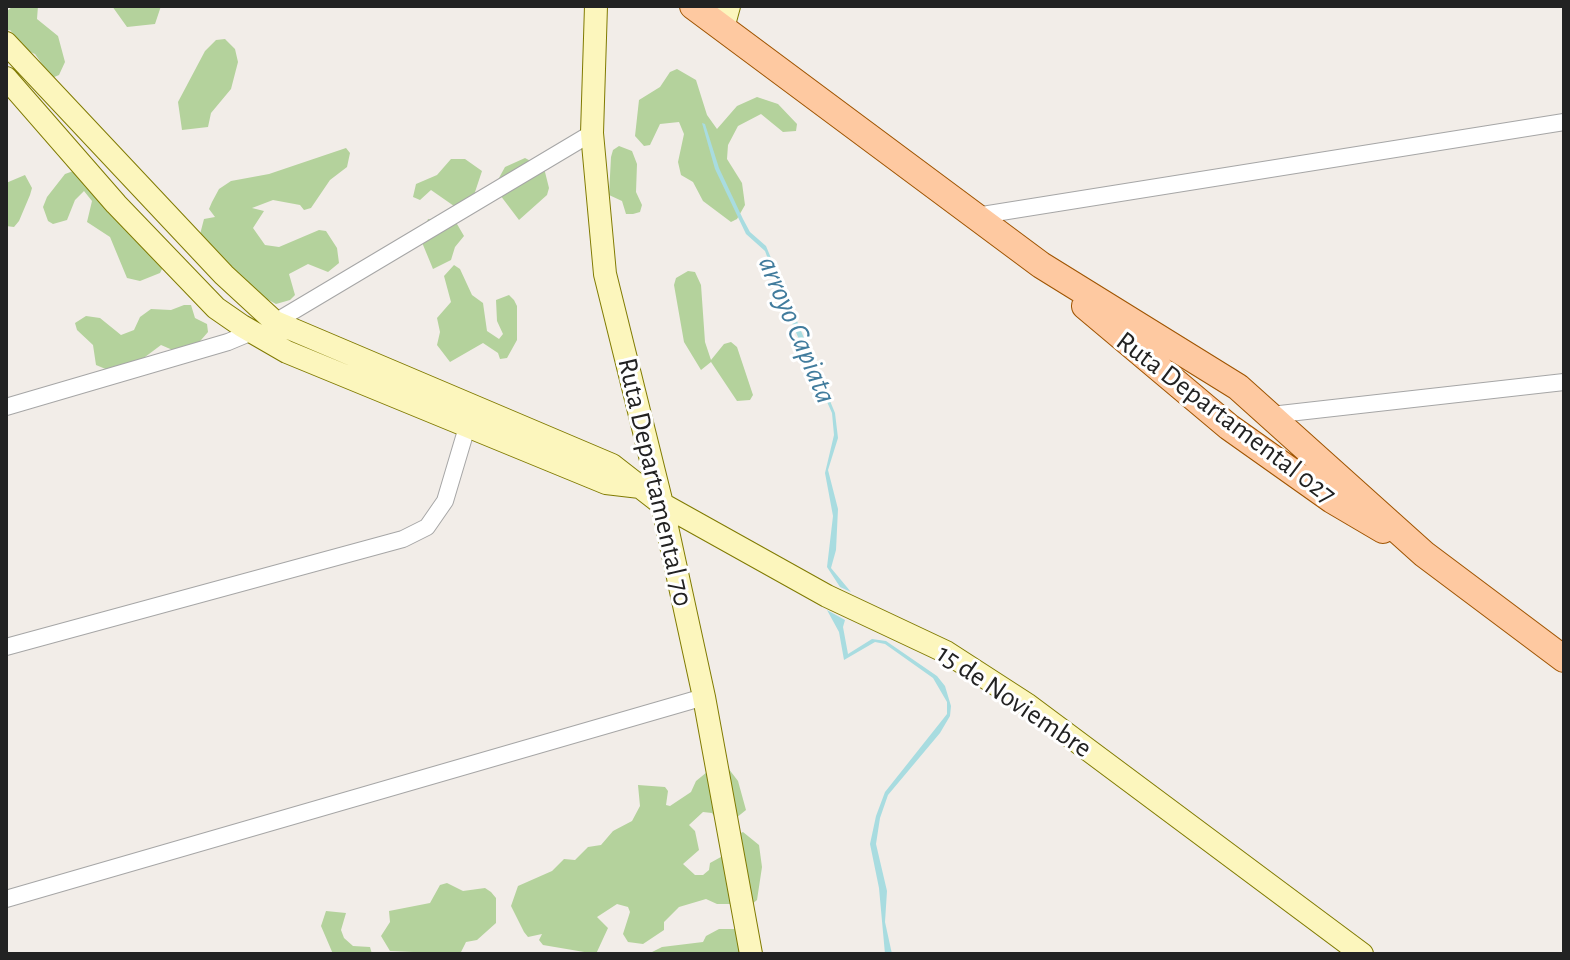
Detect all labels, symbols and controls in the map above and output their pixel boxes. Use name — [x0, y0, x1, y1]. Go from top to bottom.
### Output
water label: arroyo Capiata — [750, 251, 844, 409]
street label: Ruta Departamental 027 — [1109, 324, 1343, 512]
street label: Ruta Departamental 70 — [610, 355, 700, 609]
street label: 15 de Noviembre — [930, 637, 1098, 765]

